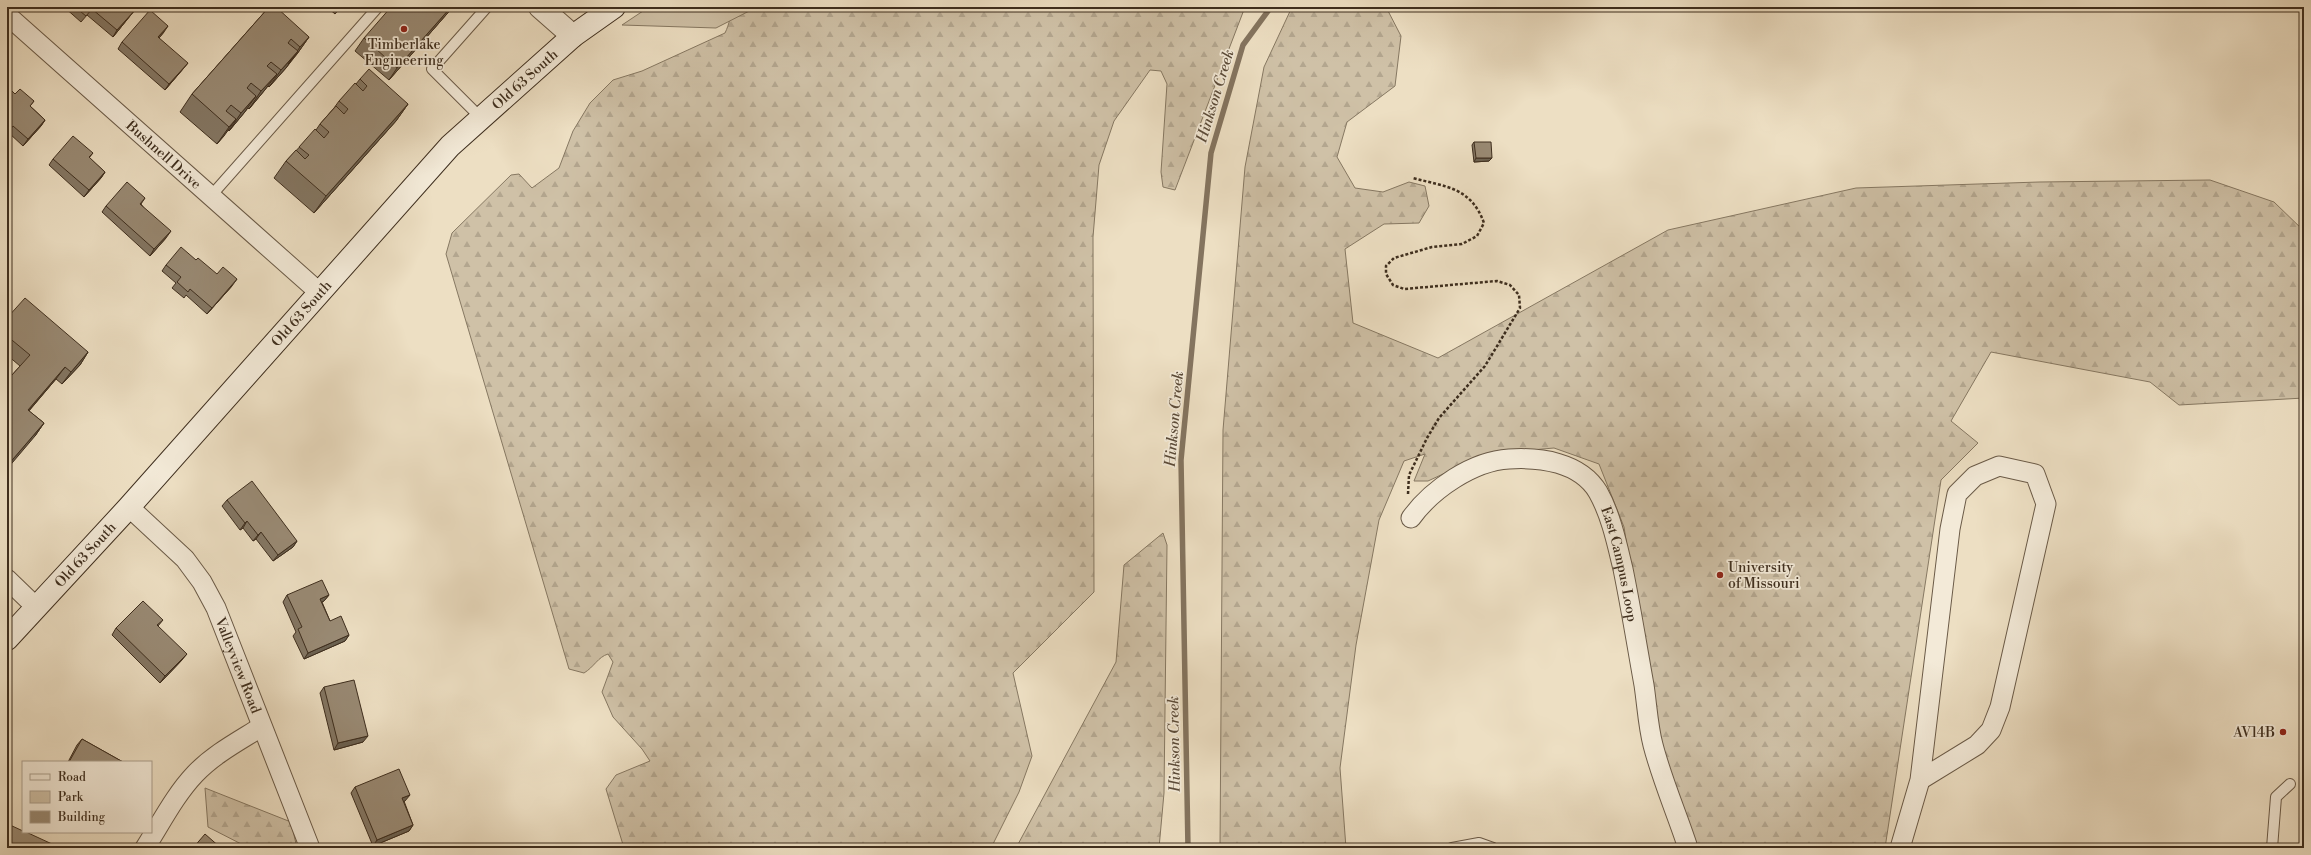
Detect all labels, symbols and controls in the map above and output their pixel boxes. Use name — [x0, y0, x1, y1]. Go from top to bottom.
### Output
marker: Timberlake Engineering — [399, 24, 409, 34]
place label: Timberlake Engineering — [365, 36, 444, 70]
street label: Old 63 South — [489, 45, 563, 114]
water label: Hinkson Creek — [1192, 47, 1239, 146]
street label: Bushnell Drive — [121, 116, 205, 193]
street label: Old 63 South — [268, 277, 337, 351]
water label: Hinkson Creek — [1161, 370, 1188, 469]
street label: East Campus Loop — [1596, 504, 1641, 623]
street label: Old 63 South — [51, 518, 121, 592]
place label: University of Missouri — [1728, 559, 1800, 593]
marker: University of Missouri — [1715, 570, 1725, 580]
street label: Valleyview Road — [210, 614, 264, 716]
water label: Hinkson Creek — [1164, 696, 1185, 793]
place label: AV14B — [2232, 724, 2275, 742]
marker: AV14B — [2278, 727, 2288, 737]
legend — [22, 761, 152, 833]
text: Road — [58, 770, 86, 785]
text: Park — [58, 790, 84, 805]
text: Building — [57, 810, 106, 825]

